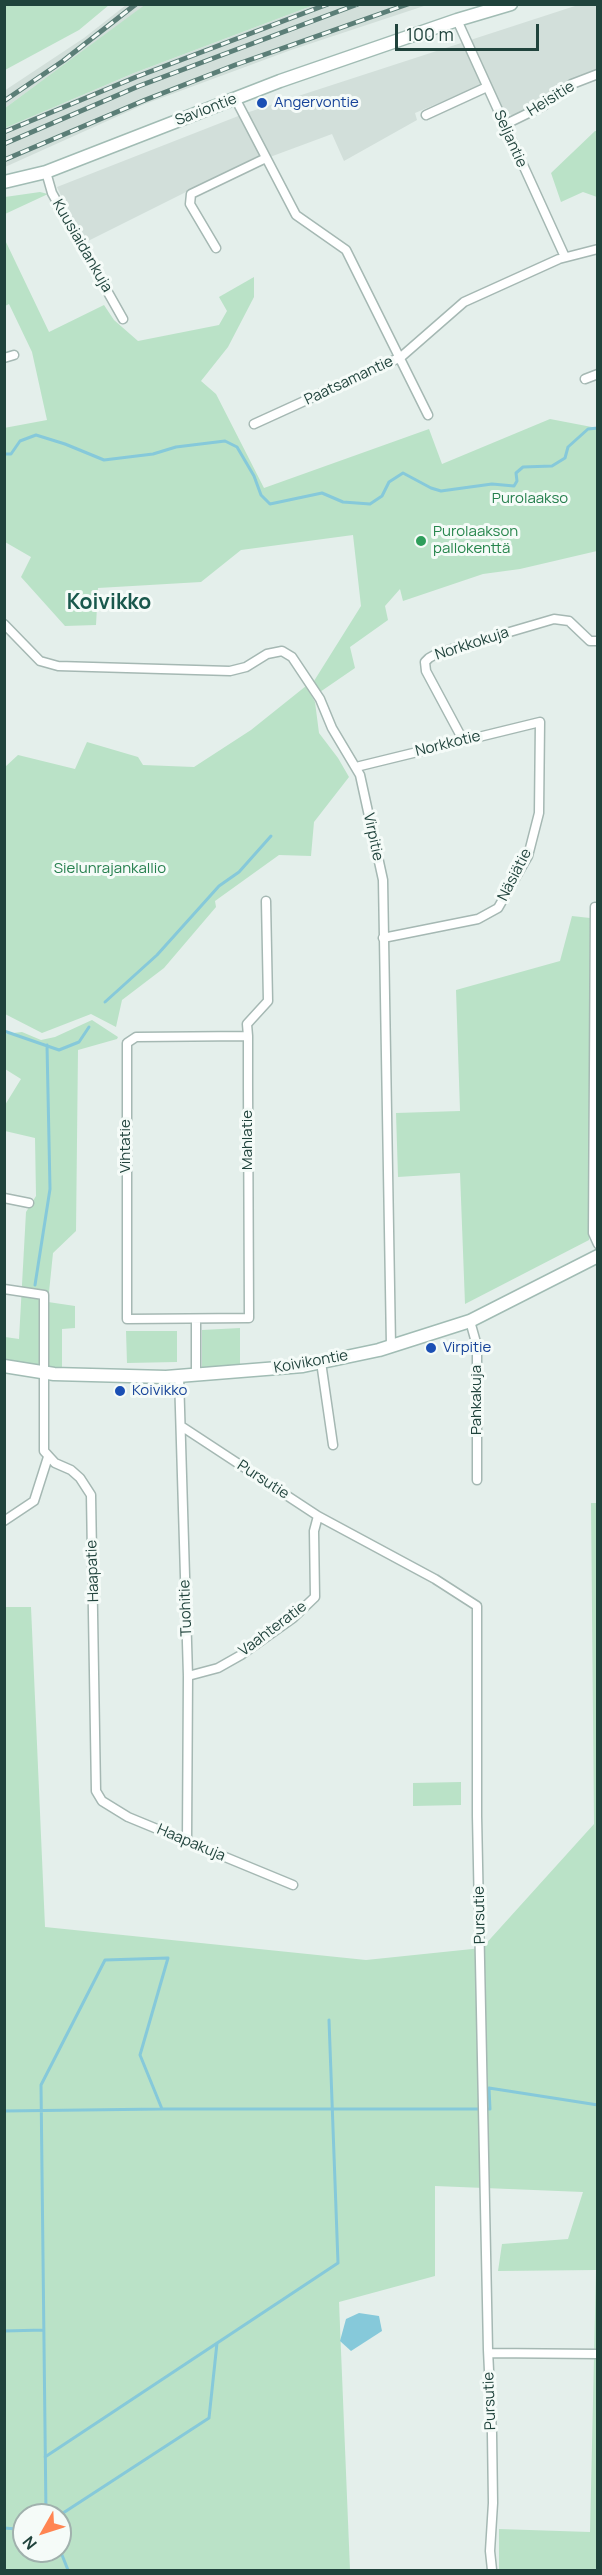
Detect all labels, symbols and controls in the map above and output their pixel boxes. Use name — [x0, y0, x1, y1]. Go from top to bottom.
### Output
scale bar — [398, 12, 542, 50]
text: 100 m — [406, 22, 454, 46]
street label: Heisitie — [524, 78, 578, 120]
street label: Saviontie — [173, 90, 239, 130]
place label: Angervontie — [274, 94, 359, 112]
marker: Angervontie — [255, 96, 269, 110]
street label: Seljantie — [489, 108, 531, 170]
street label: Kuusiaidankuja — [48, 196, 116, 296]
street label: Paatsamantie — [302, 353, 396, 409]
park label: Purolaakso — [492, 490, 568, 508]
place label: Purolaakson pallokenttä — [433, 523, 518, 558]
marker: Purolaakson pallokenttä — [414, 534, 428, 548]
district label: Koivikko — [67, 590, 151, 616]
street label: Norkkokuja — [433, 624, 511, 664]
street label: Norkkotie — [414, 727, 482, 761]
street label: Virpitie — [359, 811, 387, 863]
street label: Näsiätie — [494, 846, 536, 904]
park label: Sielunrajankallio — [54, 860, 166, 878]
street label: Mahlatie — [239, 1110, 257, 1170]
street label: Vihtatie — [117, 1119, 135, 1173]
place label: Virpitie — [443, 1339, 491, 1357]
marker: Virpitie — [424, 1341, 438, 1355]
street label: Koivikontie — [272, 1347, 350, 1377]
street label: Pahkakuja — [468, 1365, 486, 1435]
place label: Koivikko — [132, 1382, 187, 1400]
marker: Koivikko — [113, 1384, 127, 1398]
street label: Pursutie — [234, 1457, 292, 1503]
street label: Haapatie — [83, 1539, 103, 1603]
street label: Tuohitie — [176, 1579, 196, 1637]
street label: Vaahteratie — [236, 1598, 310, 1660]
street label: Haapakuja — [154, 1821, 228, 1865]
street label: Pursutie — [470, 1886, 490, 1944]
street label: Pursutie — [480, 2372, 500, 2430]
north arrow — [12, 2503, 72, 2563]
text: N — [17, 2532, 42, 2554]

